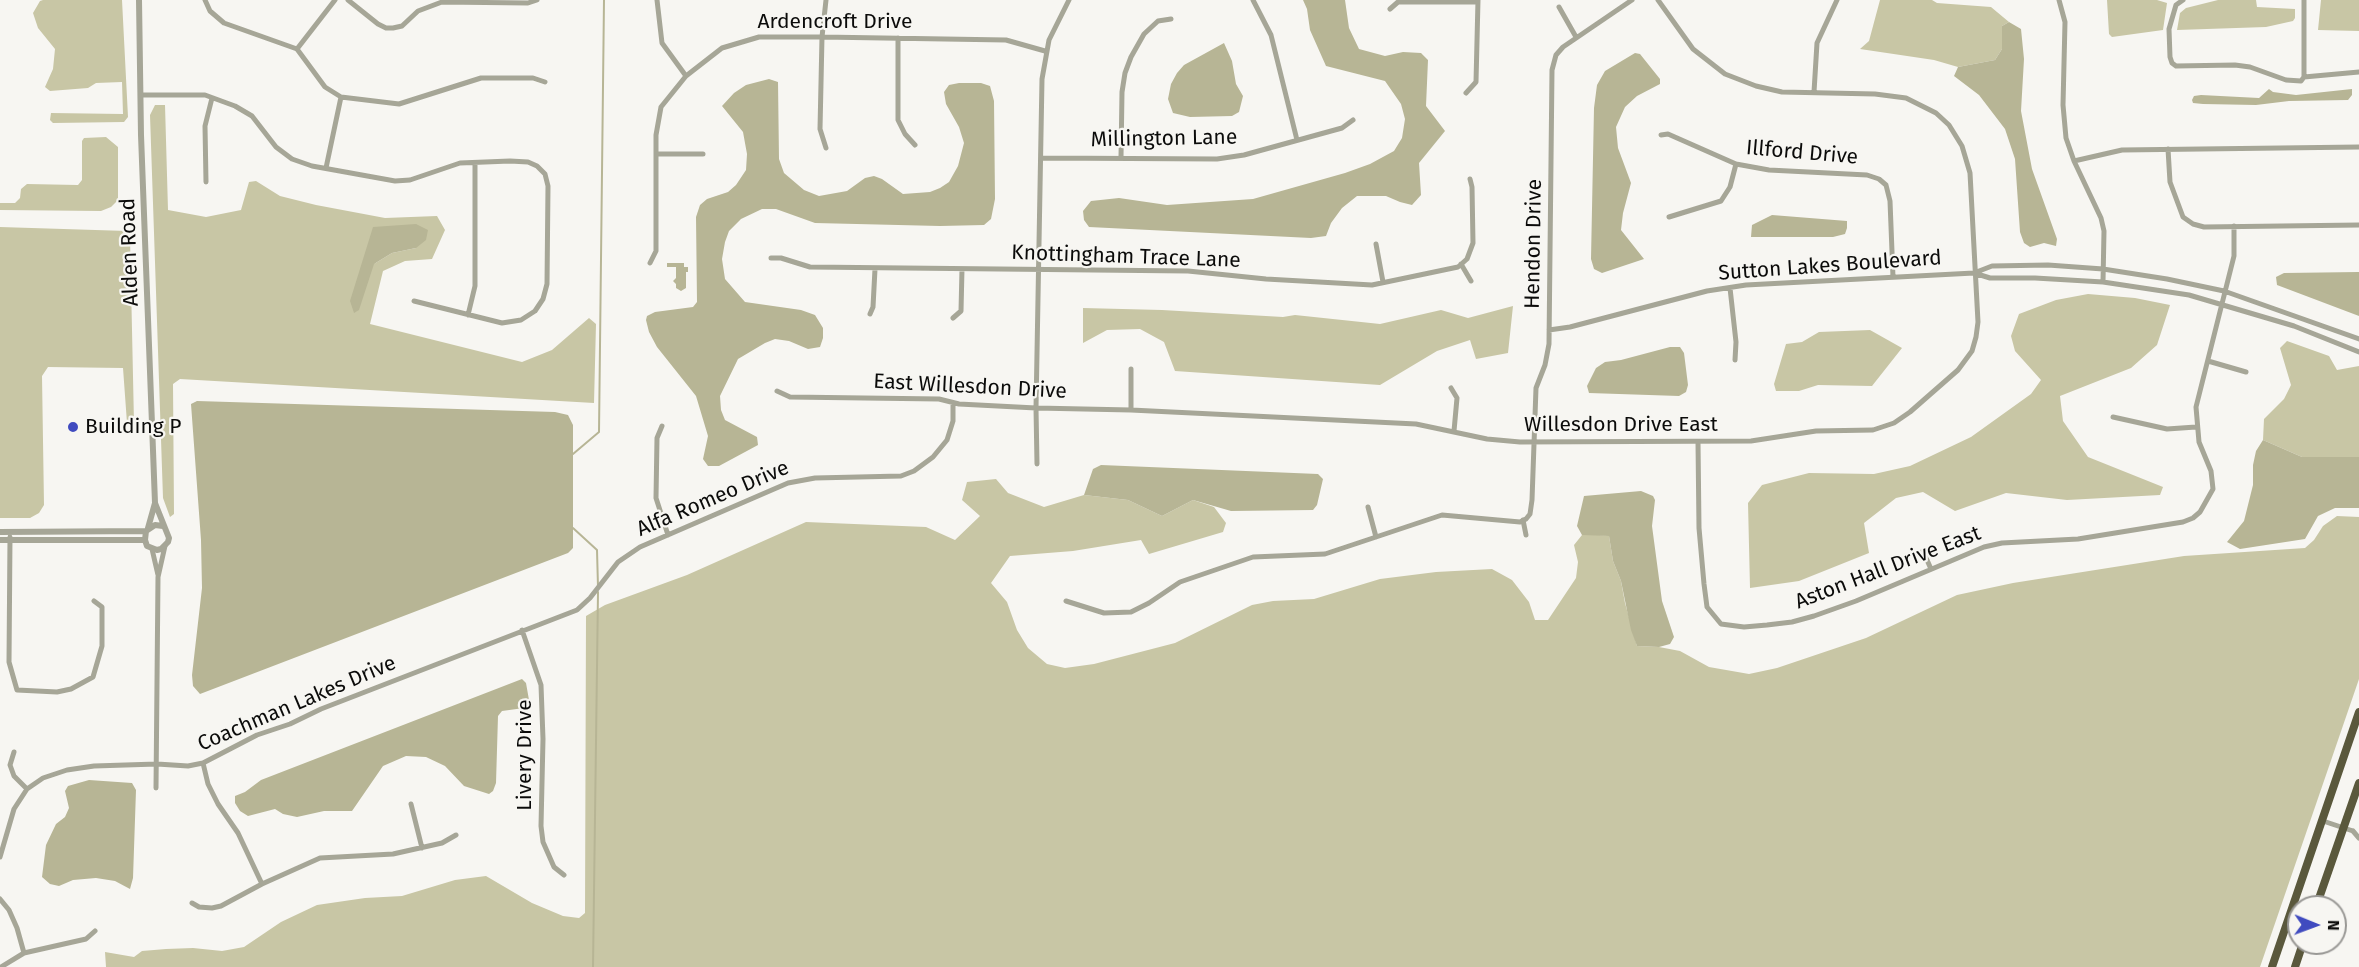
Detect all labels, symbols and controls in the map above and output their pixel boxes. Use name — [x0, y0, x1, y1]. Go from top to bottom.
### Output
street label: Ardencroft Drive — [757, 9, 913, 35]
street label: Millington Lane — [1091, 125, 1237, 153]
street label: Illford Drive — [1745, 136, 1859, 170]
street label: Hendon Drive — [1520, 179, 1548, 309]
street label: Alden Road — [116, 197, 144, 307]
street label: Knottingham Trace Lane — [1011, 240, 1241, 274]
street label: Sutton Lakes Boulevard — [1717, 246, 1943, 286]
street label: East Willesdon Drive — [873, 369, 1067, 405]
street label: Willesdon Drive East — [1524, 412, 1718, 438]
place label: Building P — [85, 414, 181, 440]
marker: Building P — [66, 420, 80, 434]
street label: Alfa Romeo Drive — [633, 456, 793, 542]
street label: Aston Hall Drive East — [1792, 521, 1984, 615]
street label: Coachman Lakes Drive — [194, 651, 400, 757]
street label: Livery Drive — [512, 699, 538, 811]
north arrow — [2287, 895, 2347, 955]
text: N — [2324, 920, 2343, 931]

